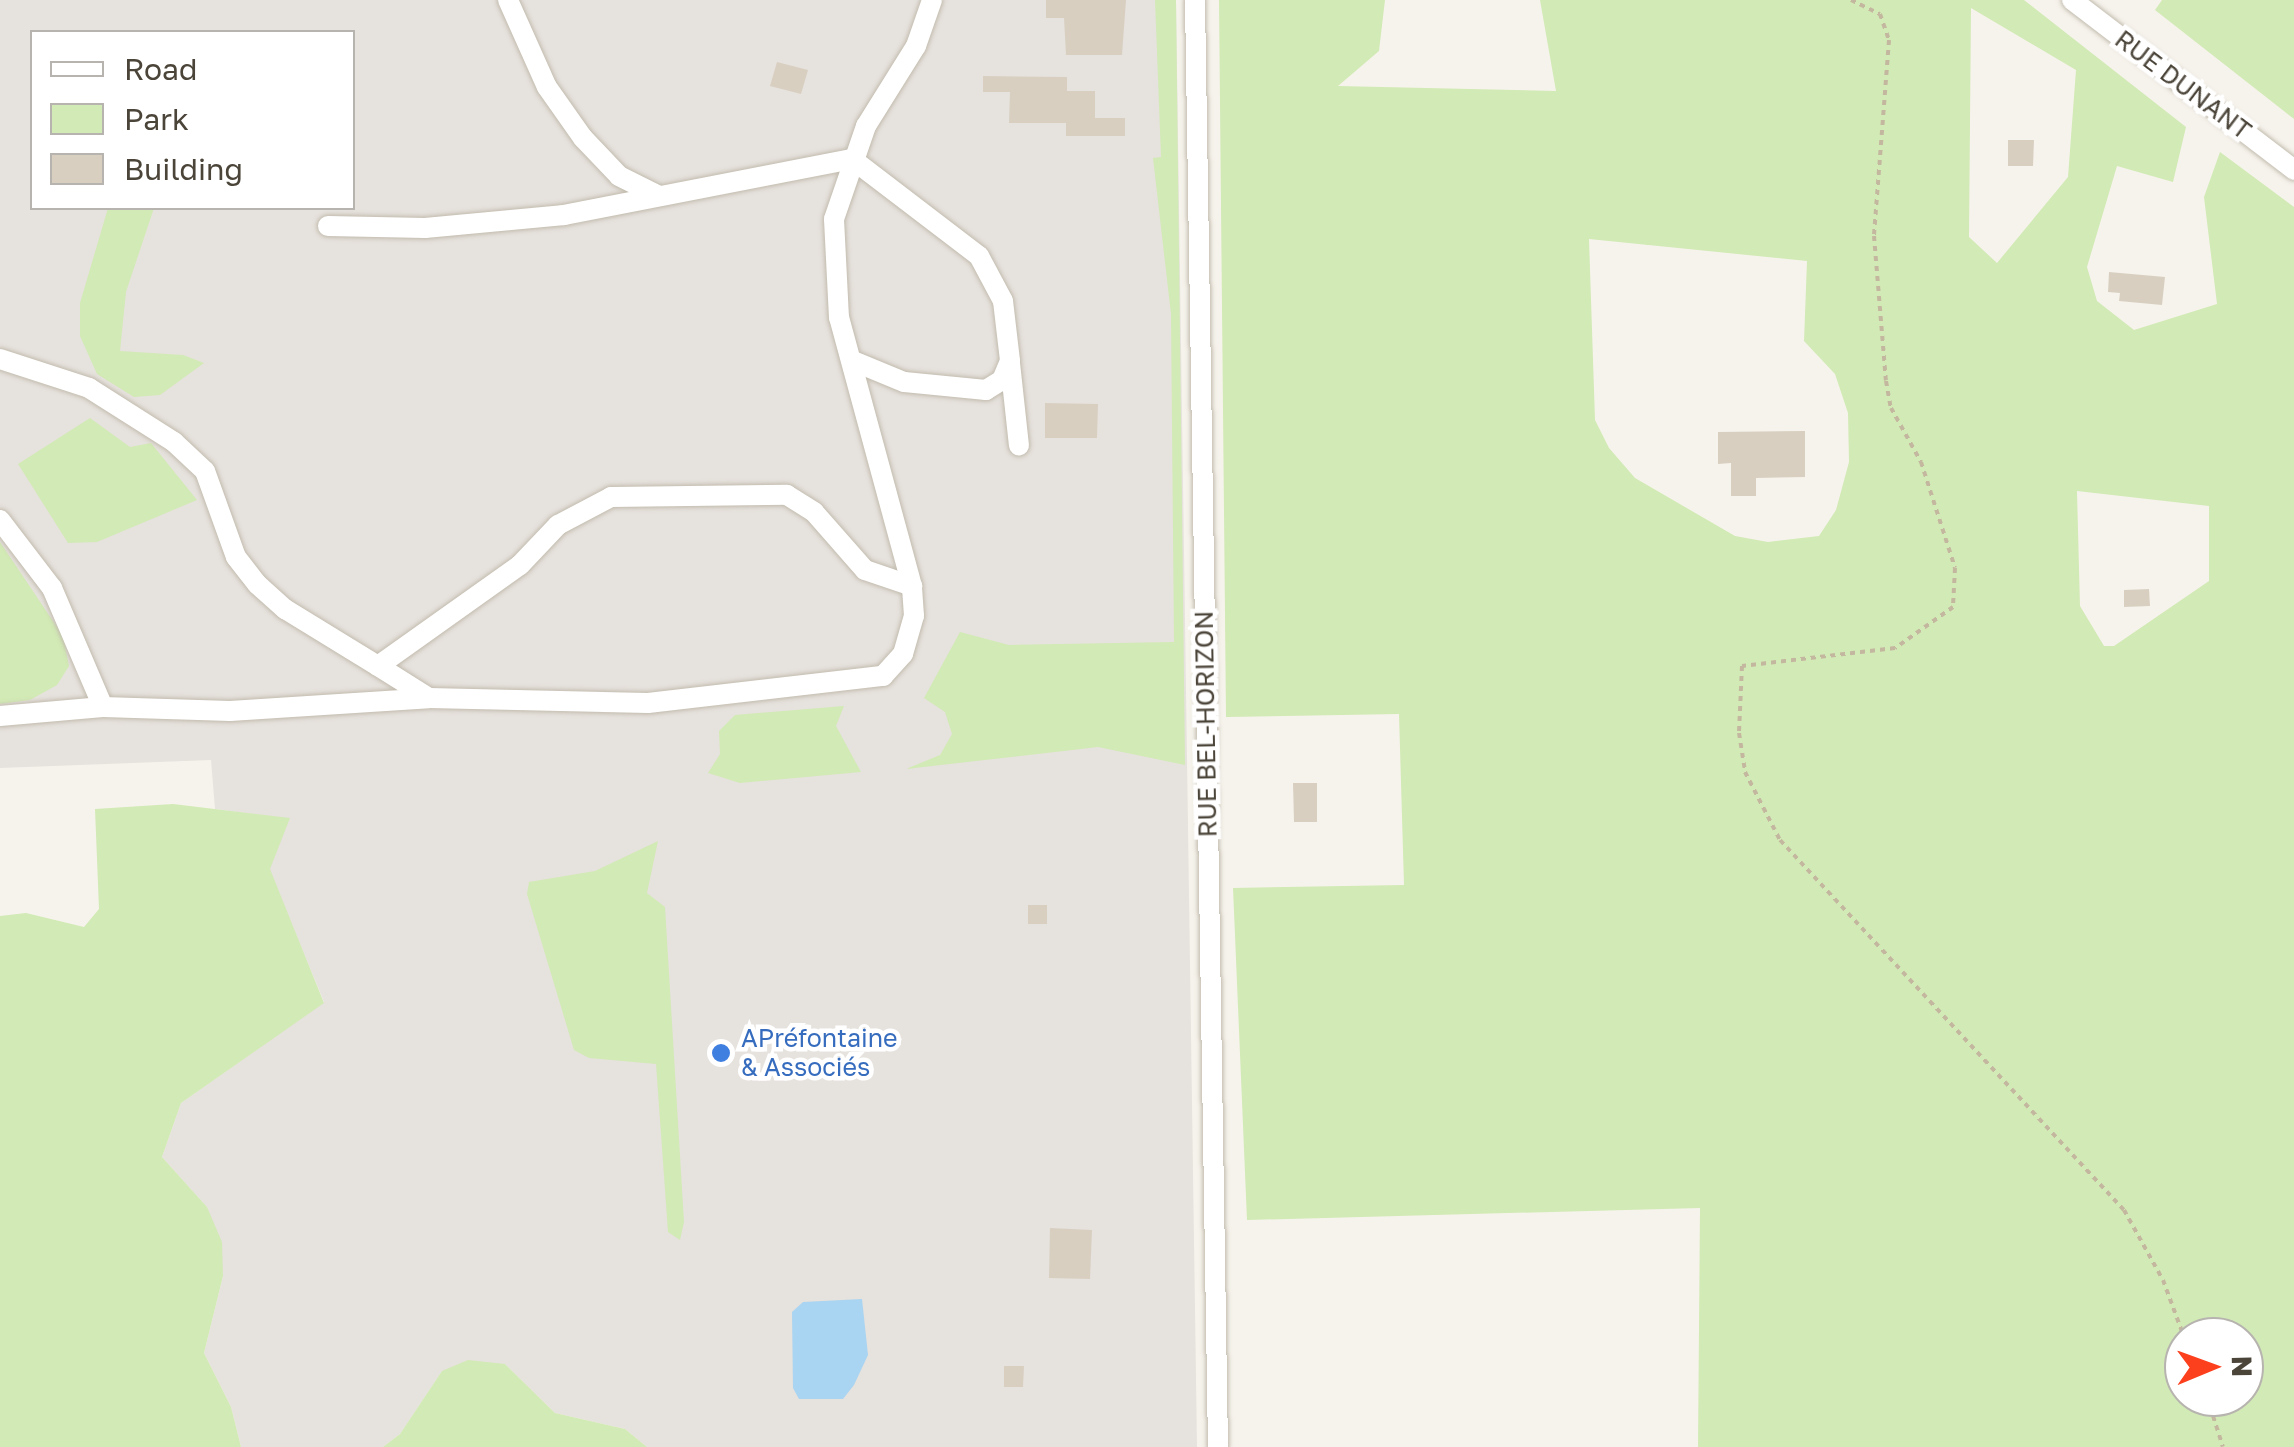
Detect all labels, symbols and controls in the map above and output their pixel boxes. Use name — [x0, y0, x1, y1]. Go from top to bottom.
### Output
street label: RUE DUNANT — [2109, 24, 2257, 146]
legend — [30, 30, 355, 210]
text: Road — [124, 51, 198, 87]
text: Park — [124, 101, 189, 137]
text: Building — [124, 151, 243, 187]
street label: RUE BEL-HORIZON — [1189, 610, 1223, 838]
place label: APréfontaine & Associés — [741, 1024, 898, 1083]
marker: APréfontaine & Associés — [710, 1042, 732, 1064]
north arrow — [2164, 1317, 2264, 1417]
text: N — [2226, 1356, 2259, 1377]

